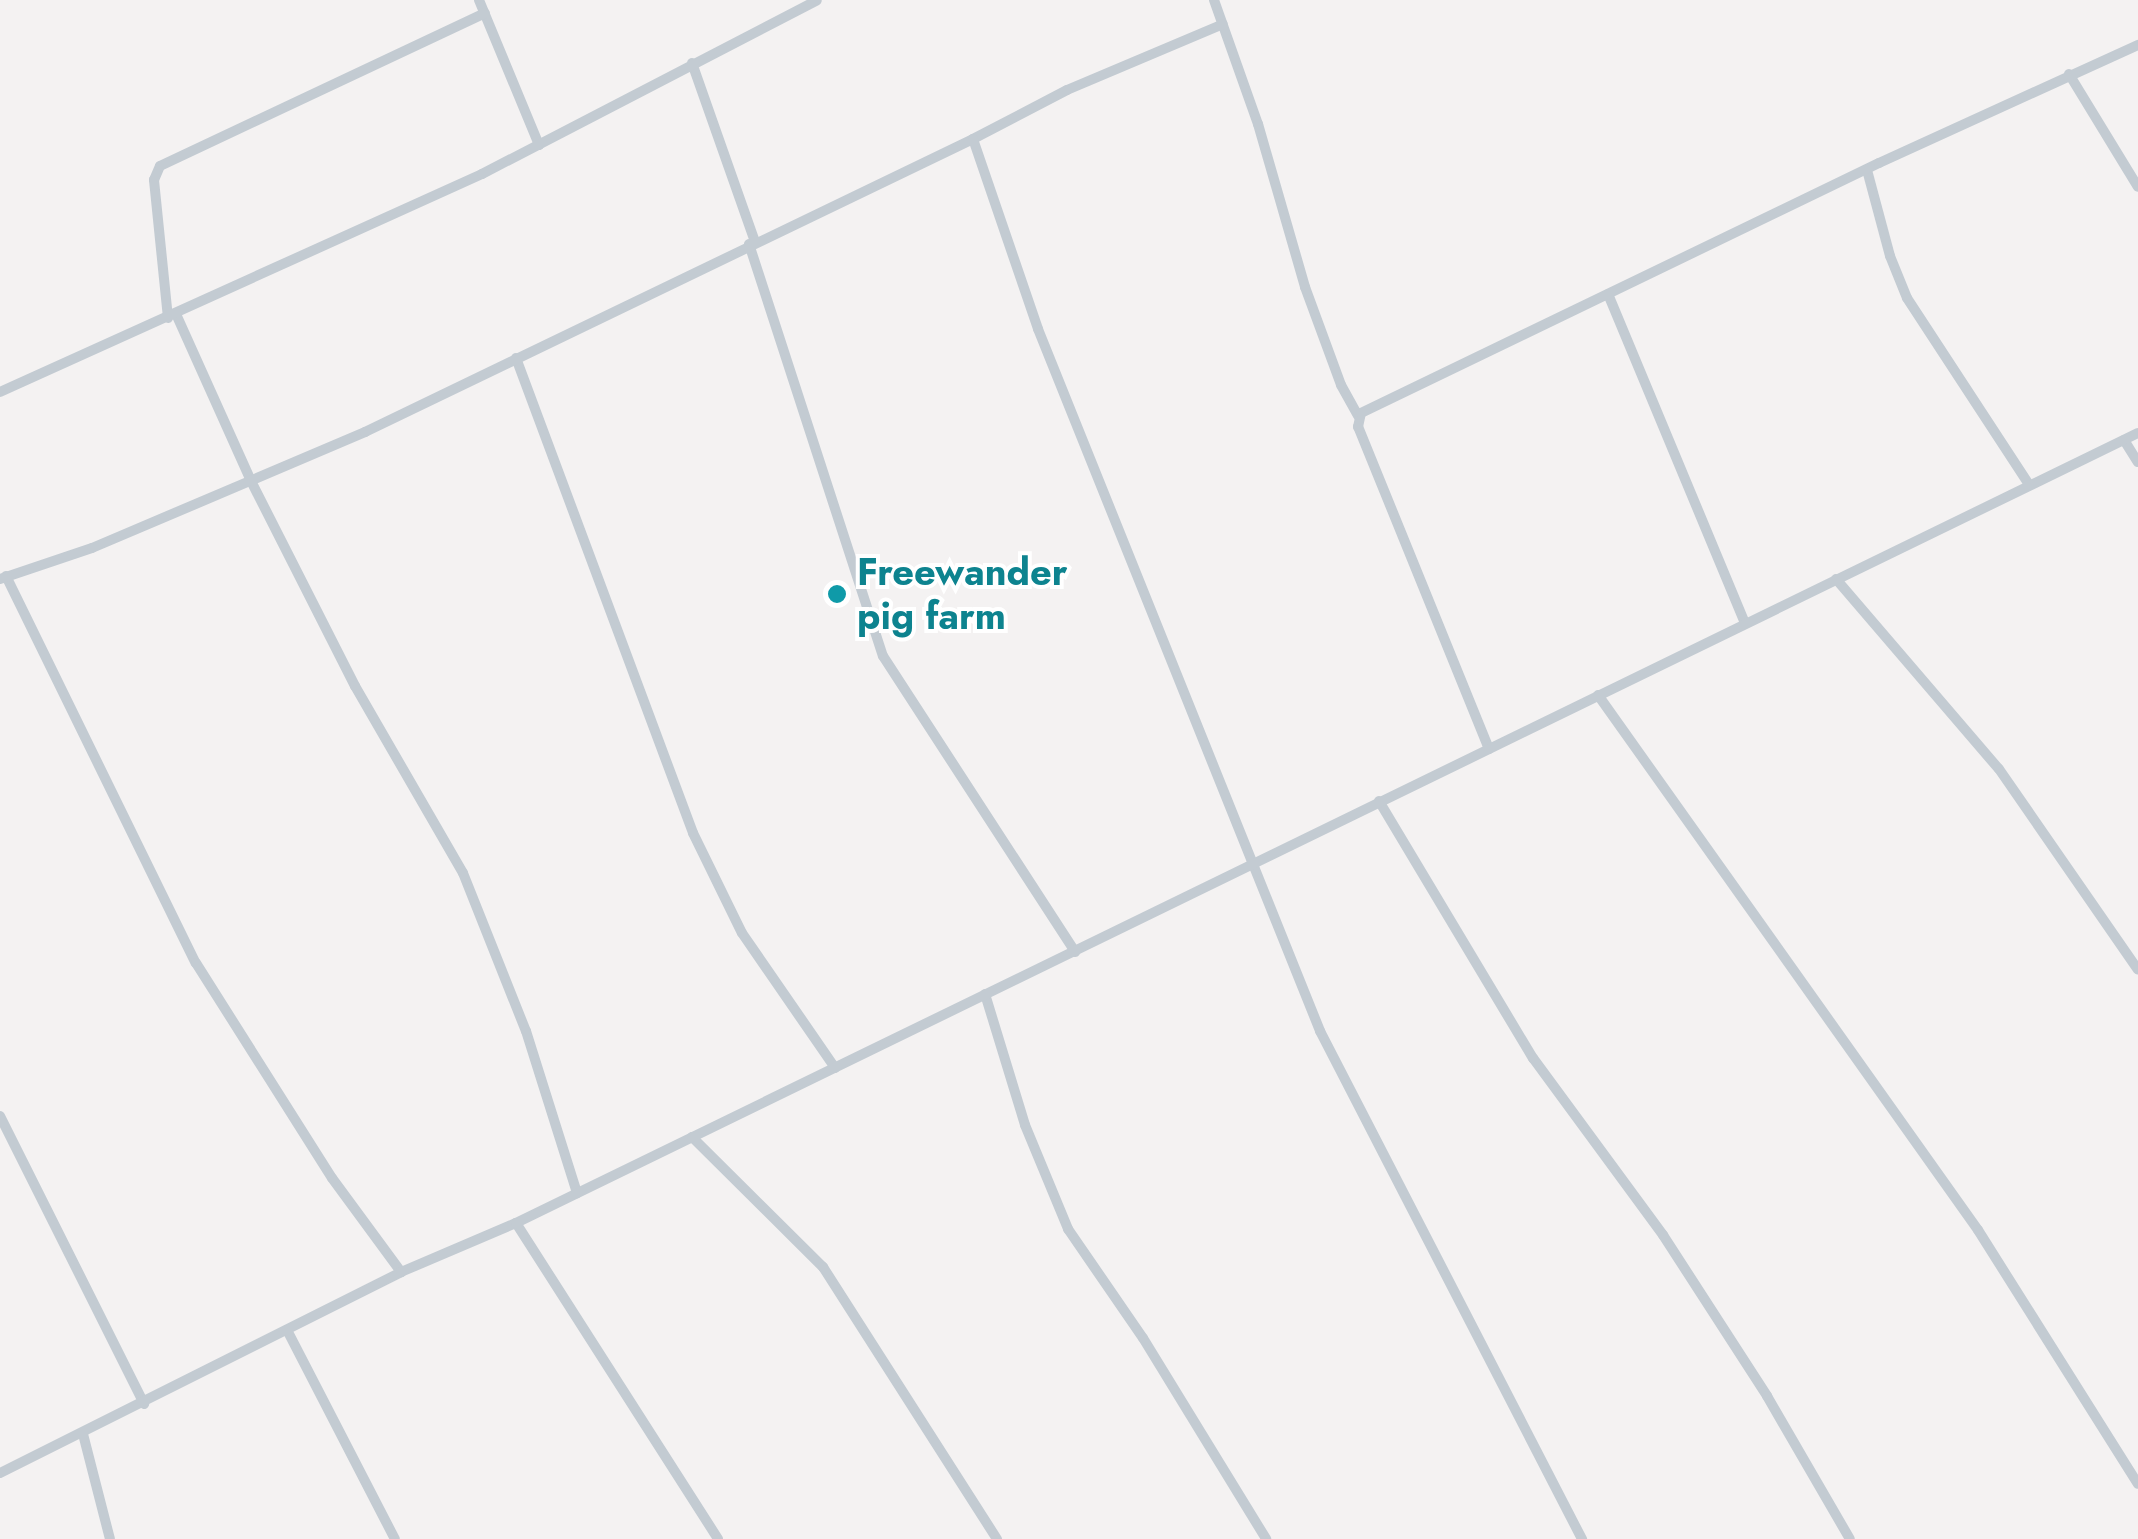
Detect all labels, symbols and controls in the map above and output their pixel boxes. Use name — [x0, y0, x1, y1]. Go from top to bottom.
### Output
place label: Freewander pig farm — [857, 549, 1067, 638]
marker: Freewander pig farm — [826, 583, 848, 605]

